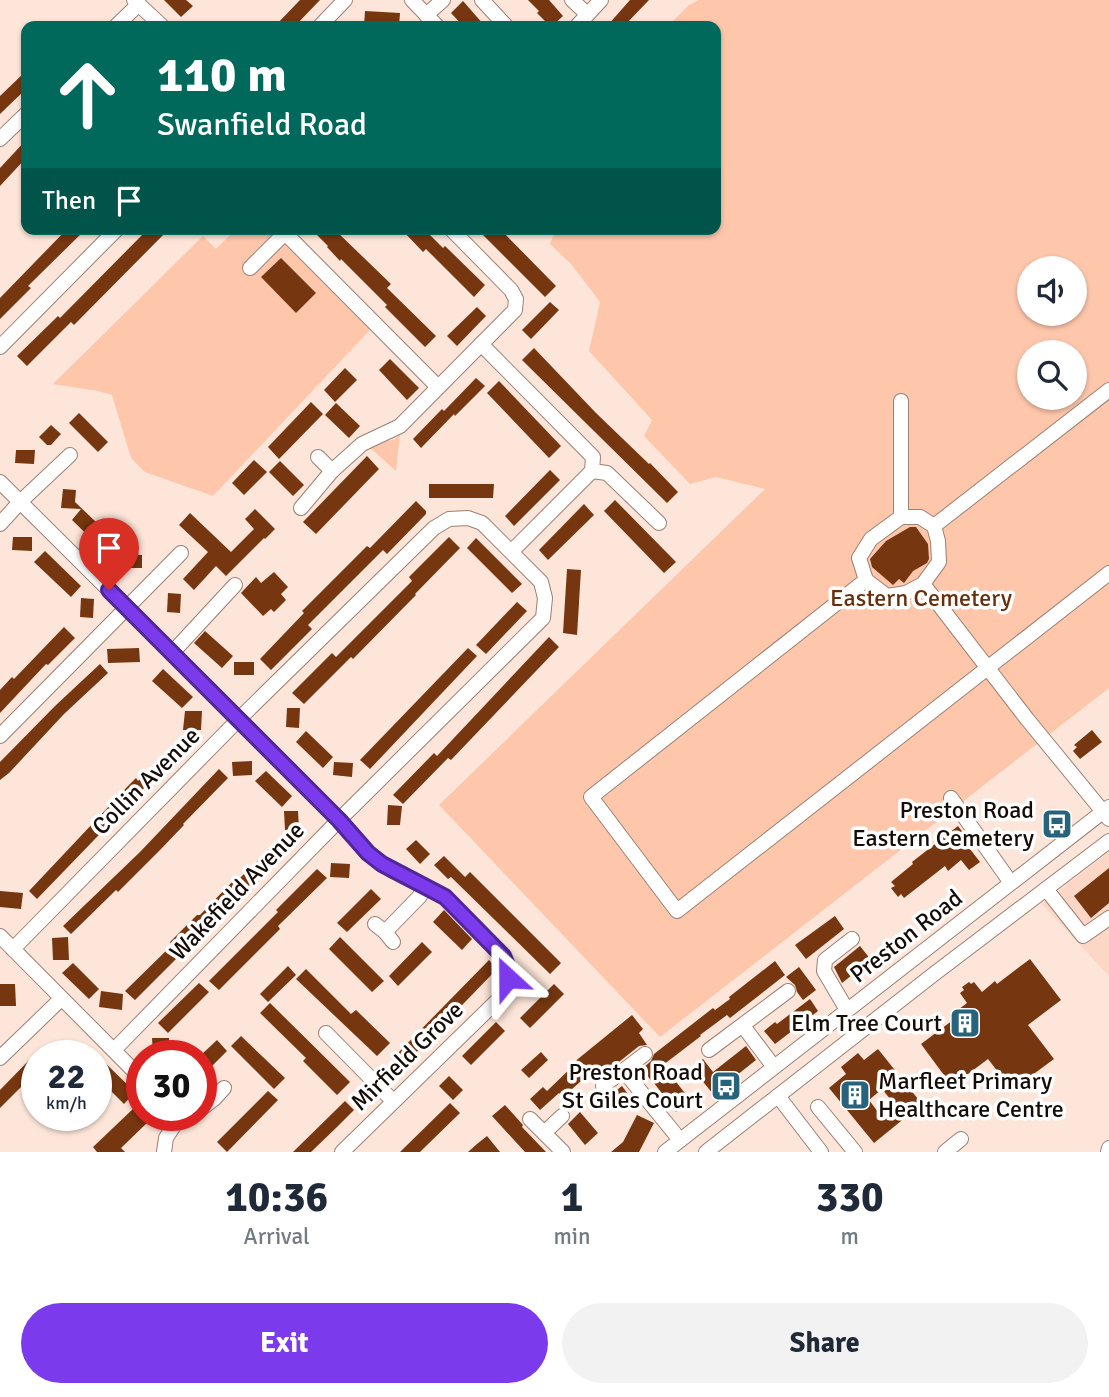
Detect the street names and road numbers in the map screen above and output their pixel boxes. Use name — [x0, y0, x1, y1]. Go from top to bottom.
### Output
street label: Collin Avenue — [86, 721, 206, 841]
street label: Wakefield Avenue — [163, 815, 311, 967]
street label: Preston Road — [844, 883, 968, 989]
street label: Mirfield Grove — [344, 995, 470, 1117]

